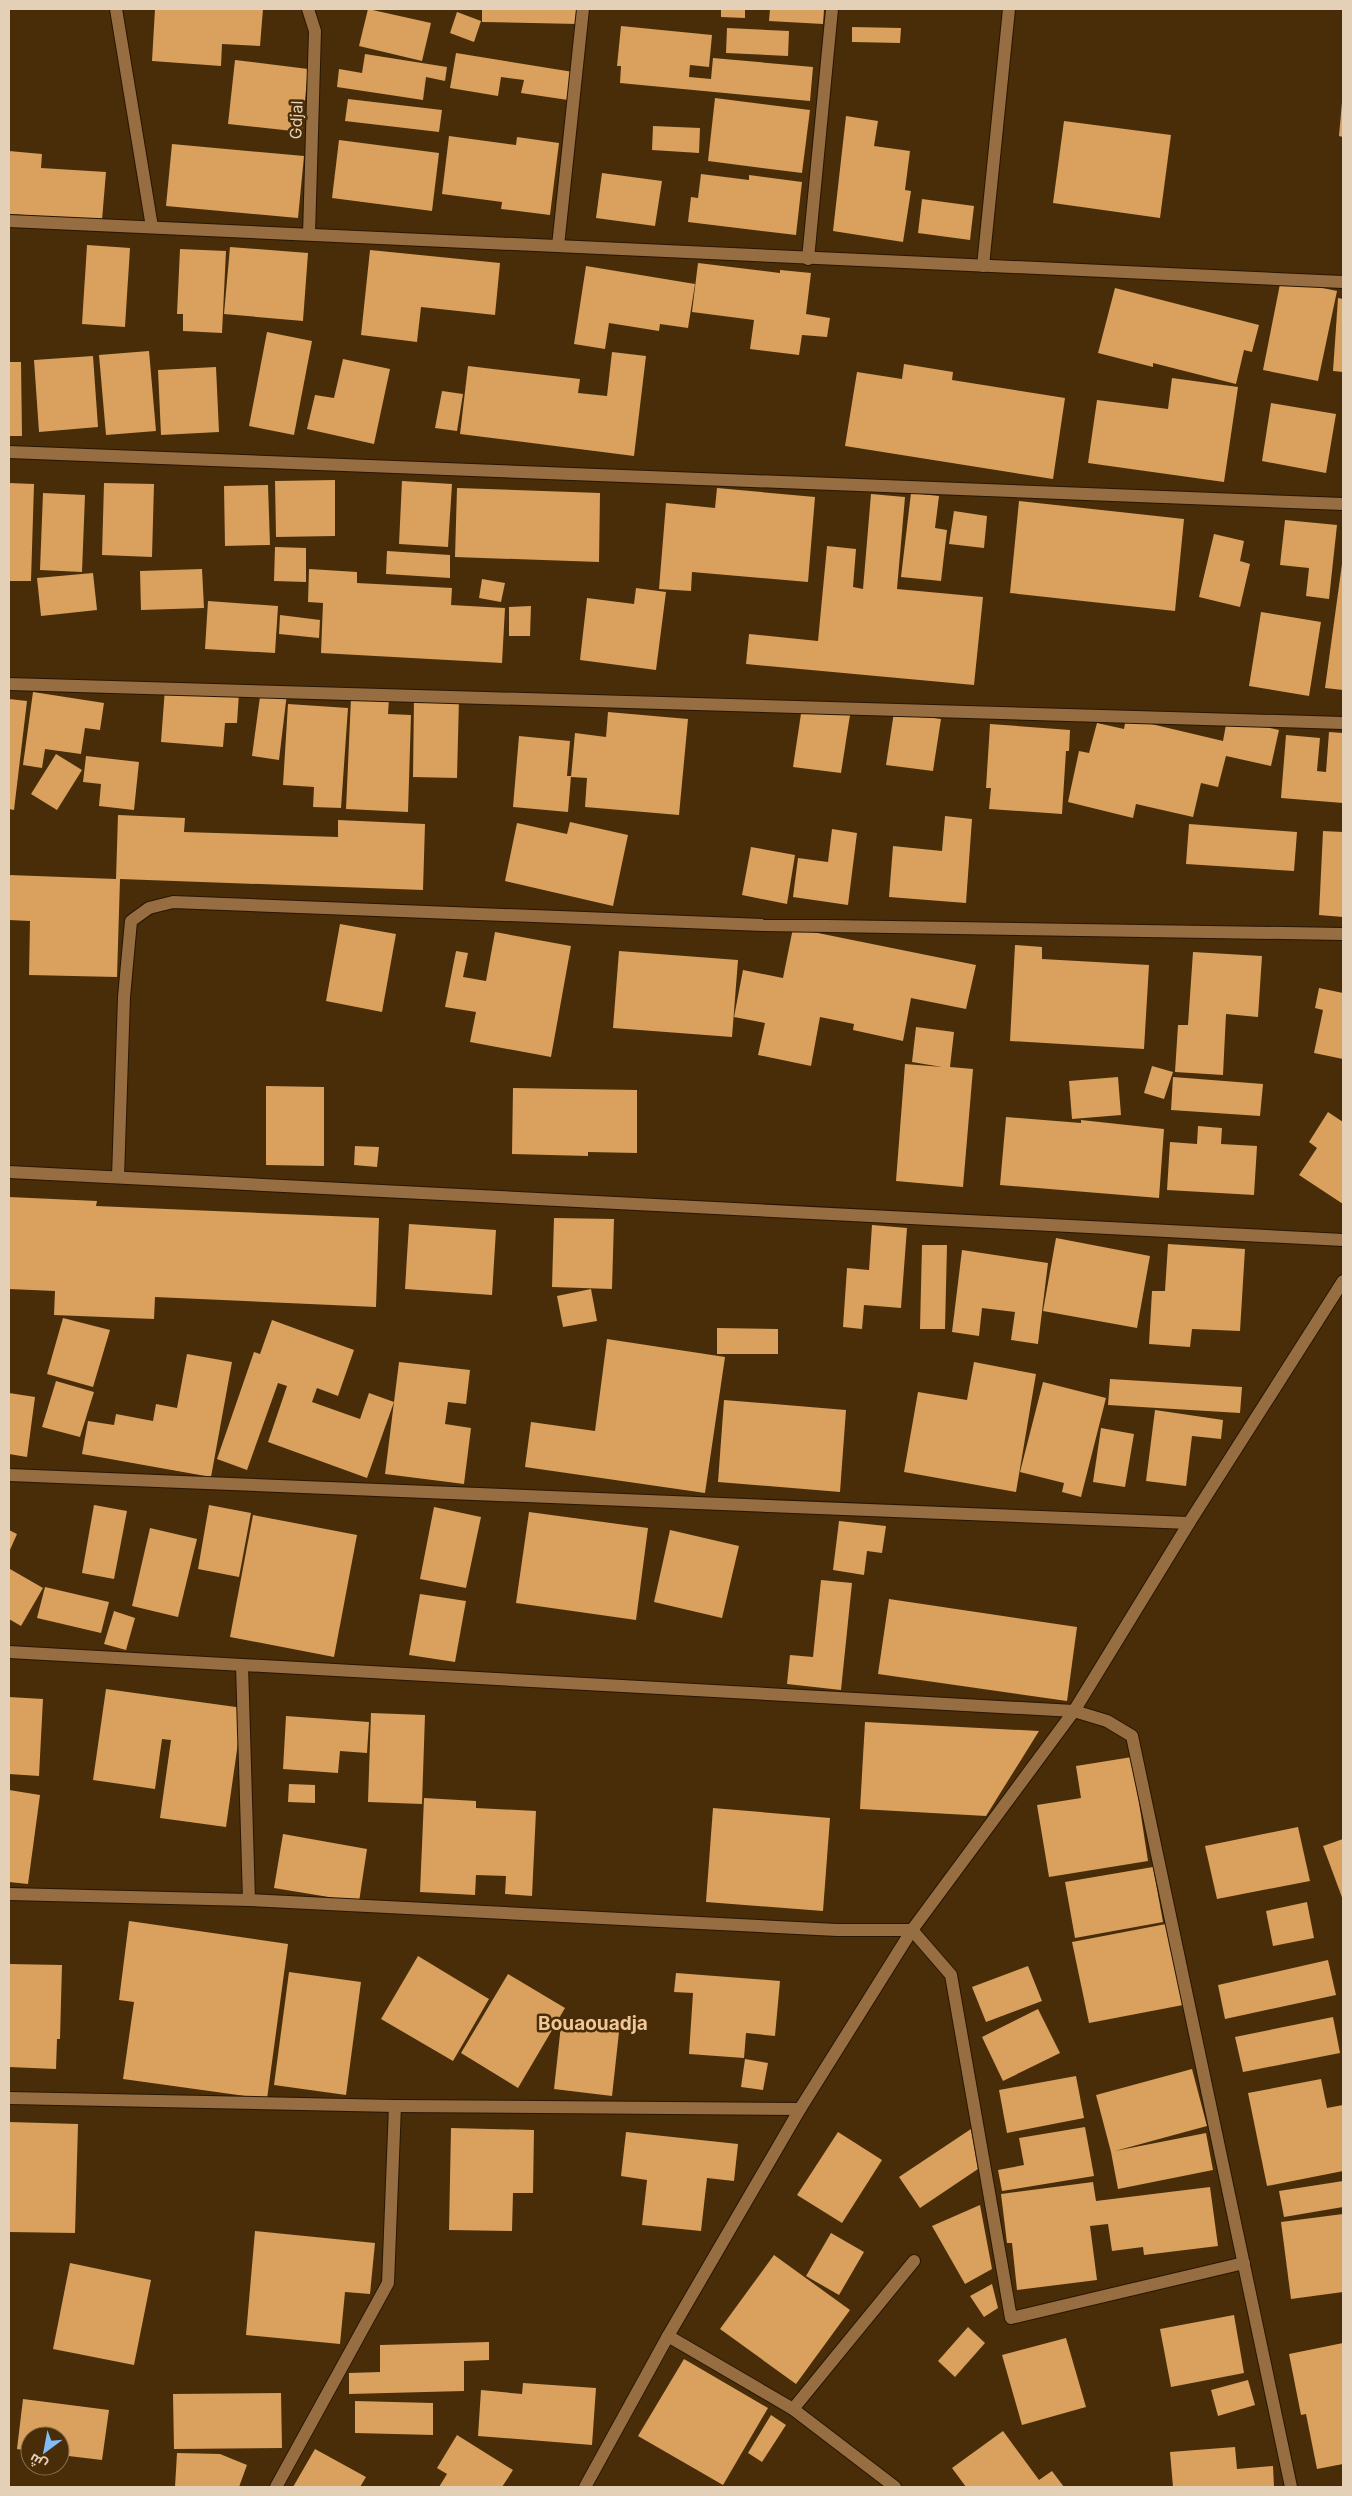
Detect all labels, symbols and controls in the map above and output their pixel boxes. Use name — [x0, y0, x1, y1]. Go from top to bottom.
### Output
street label: Gdjal — [285, 100, 307, 140]
district label: Bouaouadja — [538, 2012, 648, 2035]
north arrow — [20, 2426, 70, 2476]
text: ش — [26, 2450, 50, 2474]

